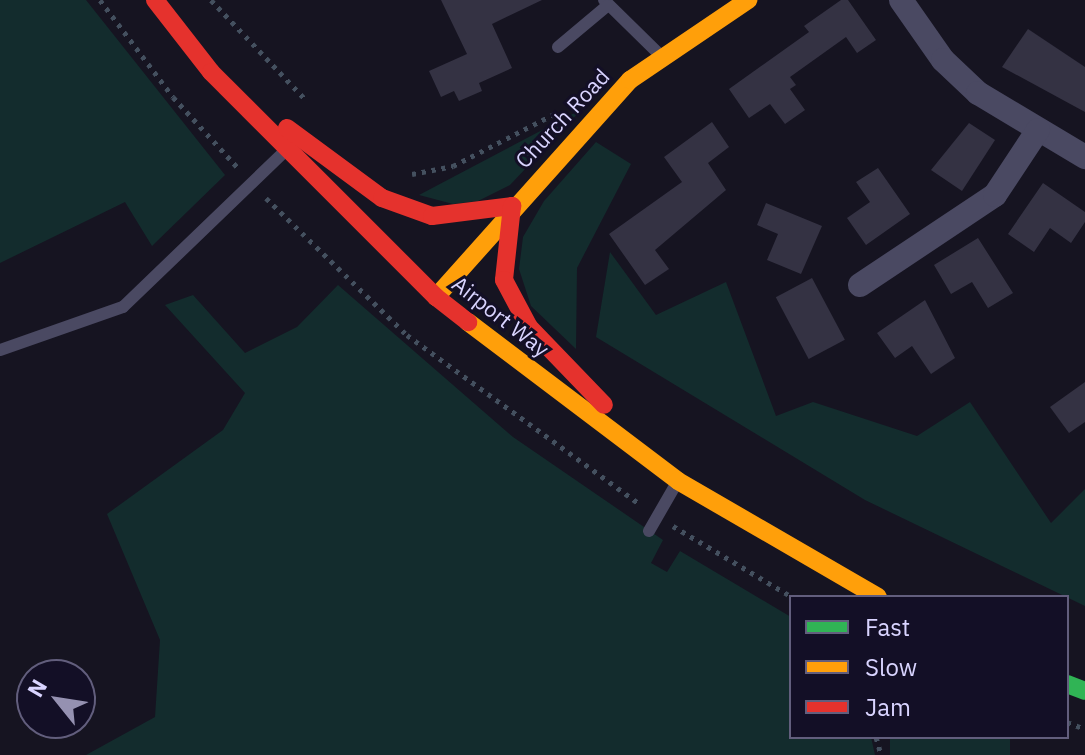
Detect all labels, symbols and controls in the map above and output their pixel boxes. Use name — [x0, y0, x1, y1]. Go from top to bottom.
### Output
street label: Church Road — [509, 63, 615, 173]
street label: Airport Way — [447, 270, 555, 362]
legend — [789, 595, 1069, 739]
text: Fast — [865, 611, 910, 643]
text: Slow — [865, 651, 917, 683]
north arrow — [16, 659, 96, 739]
text: N — [20, 674, 53, 702]
text: Jam — [865, 691, 911, 723]

